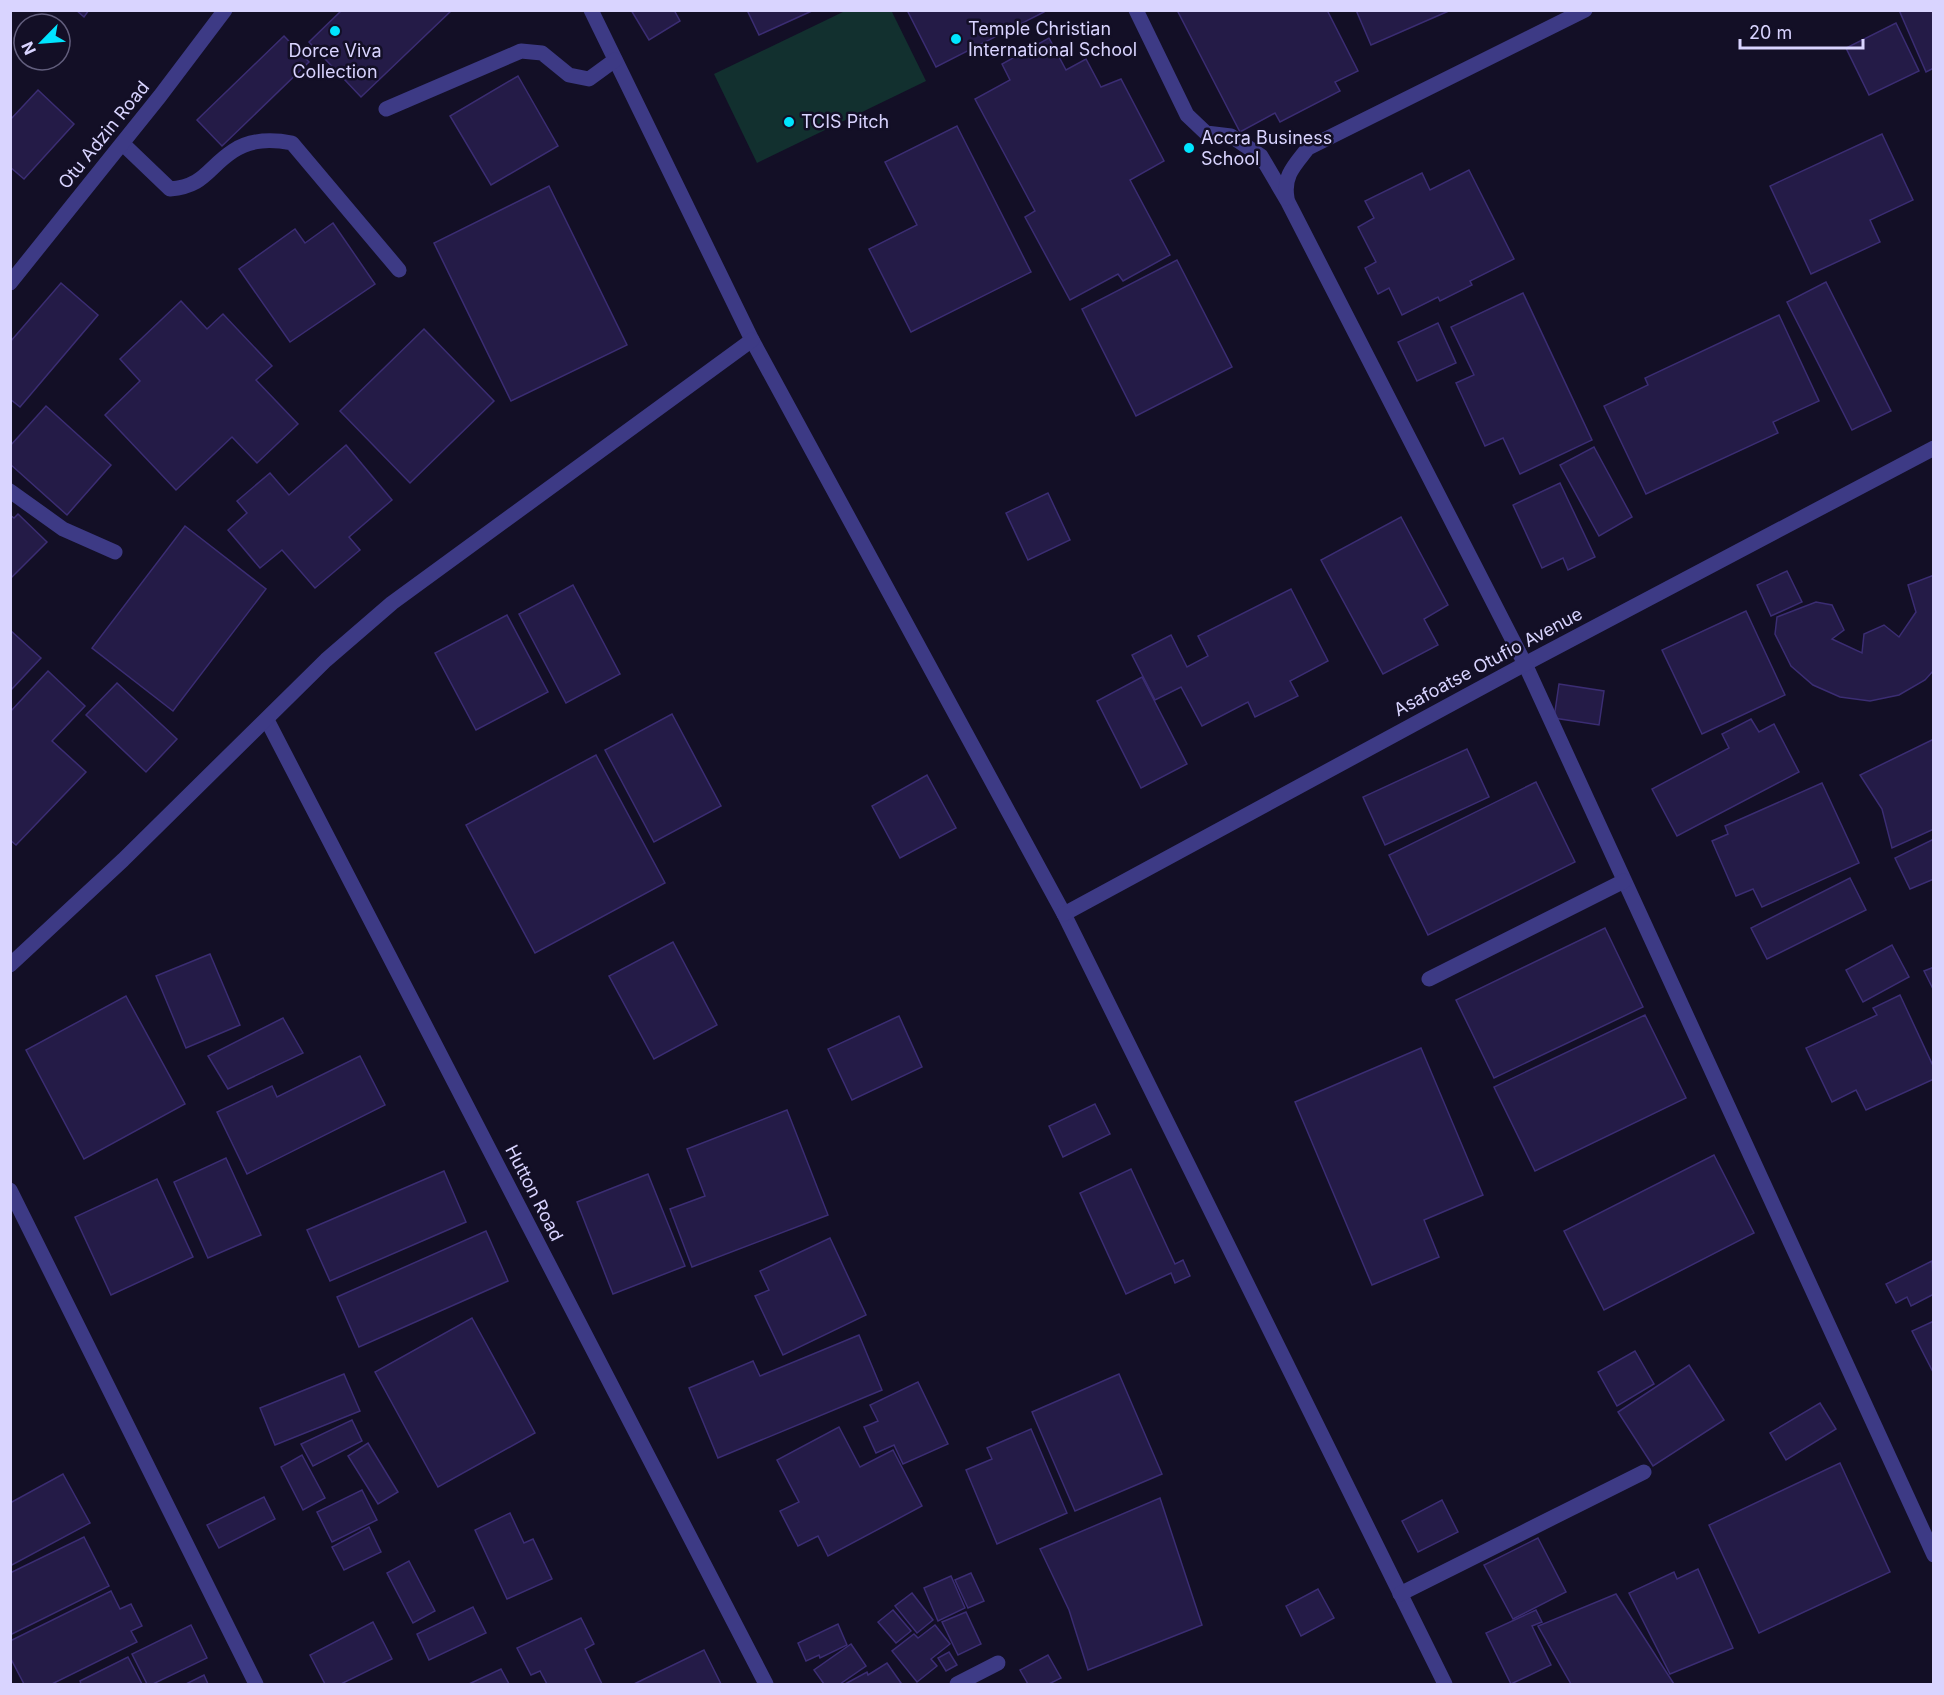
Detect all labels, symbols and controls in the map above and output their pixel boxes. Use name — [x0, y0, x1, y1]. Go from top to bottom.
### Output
north arrow — [12, 12, 72, 72]
scale bar — [1740, 12, 1863, 50]
place label: Temple Christian International School — [968, 18, 1137, 60]
text: 20 m — [1749, 22, 1792, 43]
marker: Dorce Viva Collection — [328, 24, 342, 38]
marker: Temple Christian International School — [949, 32, 963, 46]
text: N — [17, 39, 40, 58]
place label: Dorce Viva Collection — [288, 40, 382, 82]
street label: Otu Adzin Road — [54, 77, 153, 193]
place label: TCIS Pitch — [801, 111, 889, 132]
marker: TCIS Pitch — [782, 115, 796, 129]
place label: Accra Business School — [1201, 127, 1332, 169]
marker: Accra Business School — [1182, 141, 1196, 155]
street label: Asafoatse Otufio Avenue — [1390, 603, 1586, 720]
street label: Hutton Road — [501, 1141, 568, 1244]

